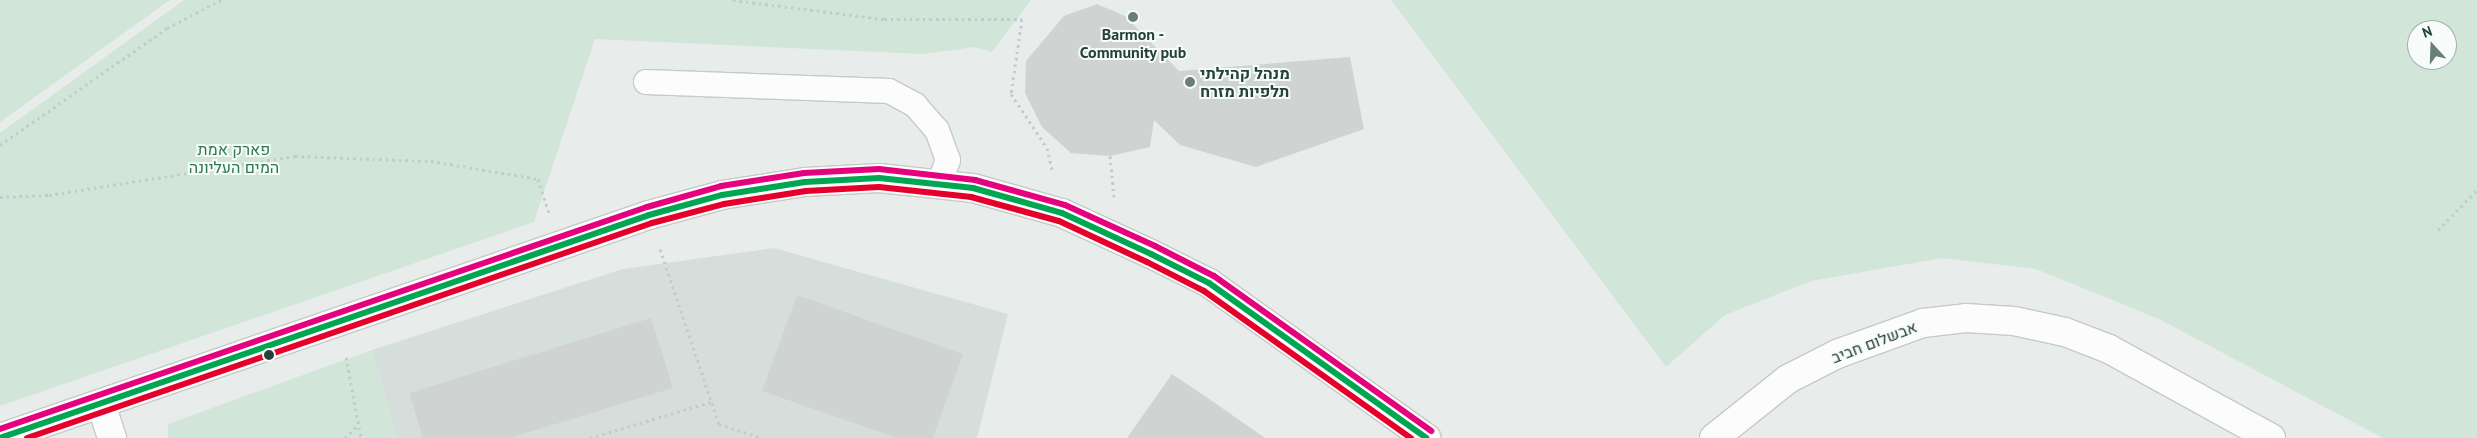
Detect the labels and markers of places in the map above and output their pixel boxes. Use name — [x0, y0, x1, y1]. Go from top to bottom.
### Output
marker: Barmon - Community pub — [1127, 11, 1139, 23]
place label: Barmon - Community pub — [1079, 24, 1187, 62]
place label: מנהל קהילתי תלפיות מזרח — [1200, 63, 1290, 101]
marker: מנהל קהילתי תלפיות מזרח — [1184, 76, 1196, 88]
unlabelled marker — [264, 350, 274, 360]

